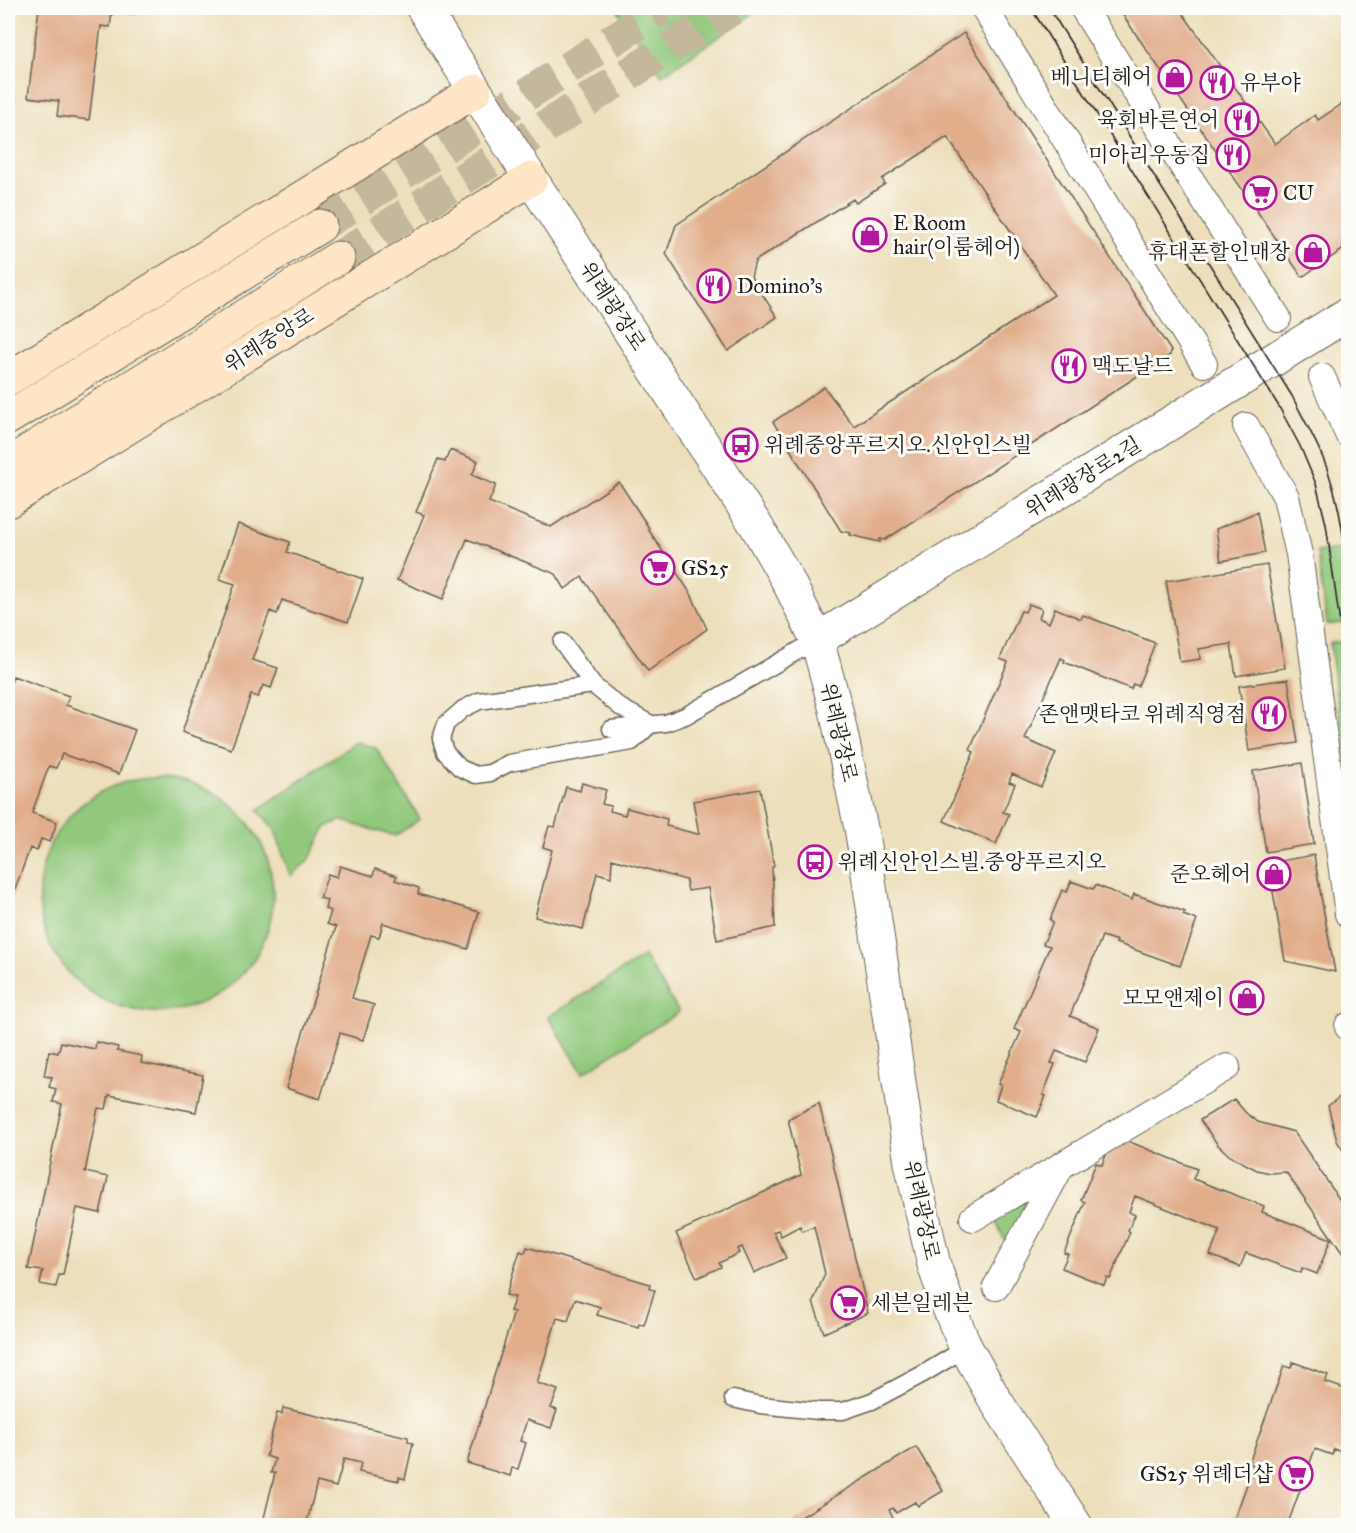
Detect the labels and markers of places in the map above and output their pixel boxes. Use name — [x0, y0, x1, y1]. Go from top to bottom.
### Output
shop icon: 베니티헤어 — [1157, 59, 1193, 95]
place label: 베니티헤어 — [1051, 64, 1152, 90]
restaurant icon: 유부야 — [1199, 65, 1235, 101]
place label: 유부야 — [1240, 70, 1302, 96]
restaurant icon: 육회바른연어 — [1224, 102, 1260, 138]
place label: 육회바른연어 — [1097, 107, 1219, 133]
restaurant icon: 미아리우동집 — [1215, 137, 1251, 173]
place label: 미아리우동집 — [1088, 142, 1210, 168]
supermarket icon: CU — [1242, 175, 1278, 211]
place label: CU — [1283, 180, 1314, 206]
place label: E Room hair(이룸헤어) — [893, 210, 1020, 260]
shop icon: E Room hair(이룸헤어) — [852, 217, 888, 253]
shop icon: 휴대폰할인매장 — [1295, 234, 1331, 270]
place label: 휴대폰할인매장 — [1148, 239, 1291, 265]
restaurant icon: Domino's — [696, 268, 732, 304]
place label: Domino's — [737, 273, 823, 299]
restaurant icon: 맥도날드 — [1051, 348, 1087, 384]
place label: 맥도날드 — [1092, 353, 1173, 379]
bus stop icon: 위례중앙푸르지오.신안인스빌 — [723, 427, 759, 463]
place label: 위례중앙푸르지오.신안인스빌 — [764, 432, 1032, 458]
supermarket icon: GS25 — [640, 550, 676, 586]
place label: GS25 — [681, 555, 729, 581]
restaurant icon: 존앤맷타코 위례직영점 — [1251, 696, 1287, 732]
place label: 존앤맷타코 위례직영점 — [1039, 701, 1246, 727]
bus stop icon: 위례신안인스빌.중앙푸르지오 — [797, 844, 833, 880]
place label: 위례신안인스빌.중앙푸르지오 — [838, 849, 1106, 875]
shop icon: 준오헤어 — [1256, 856, 1292, 892]
place label: 준오헤어 — [1170, 861, 1251, 887]
shop icon: 모모앤제이 — [1229, 980, 1265, 1016]
place label: 모모앤제이 — [1123, 985, 1224, 1011]
supermarket icon: 세븐일레븐 — [830, 1285, 866, 1321]
place label: 세븐일레븐 — [871, 1290, 972, 1316]
supermarket icon: GS25 위례더샵 — [1278, 1456, 1314, 1492]
place label: GS25 위례더샵 — [1140, 1461, 1274, 1487]

